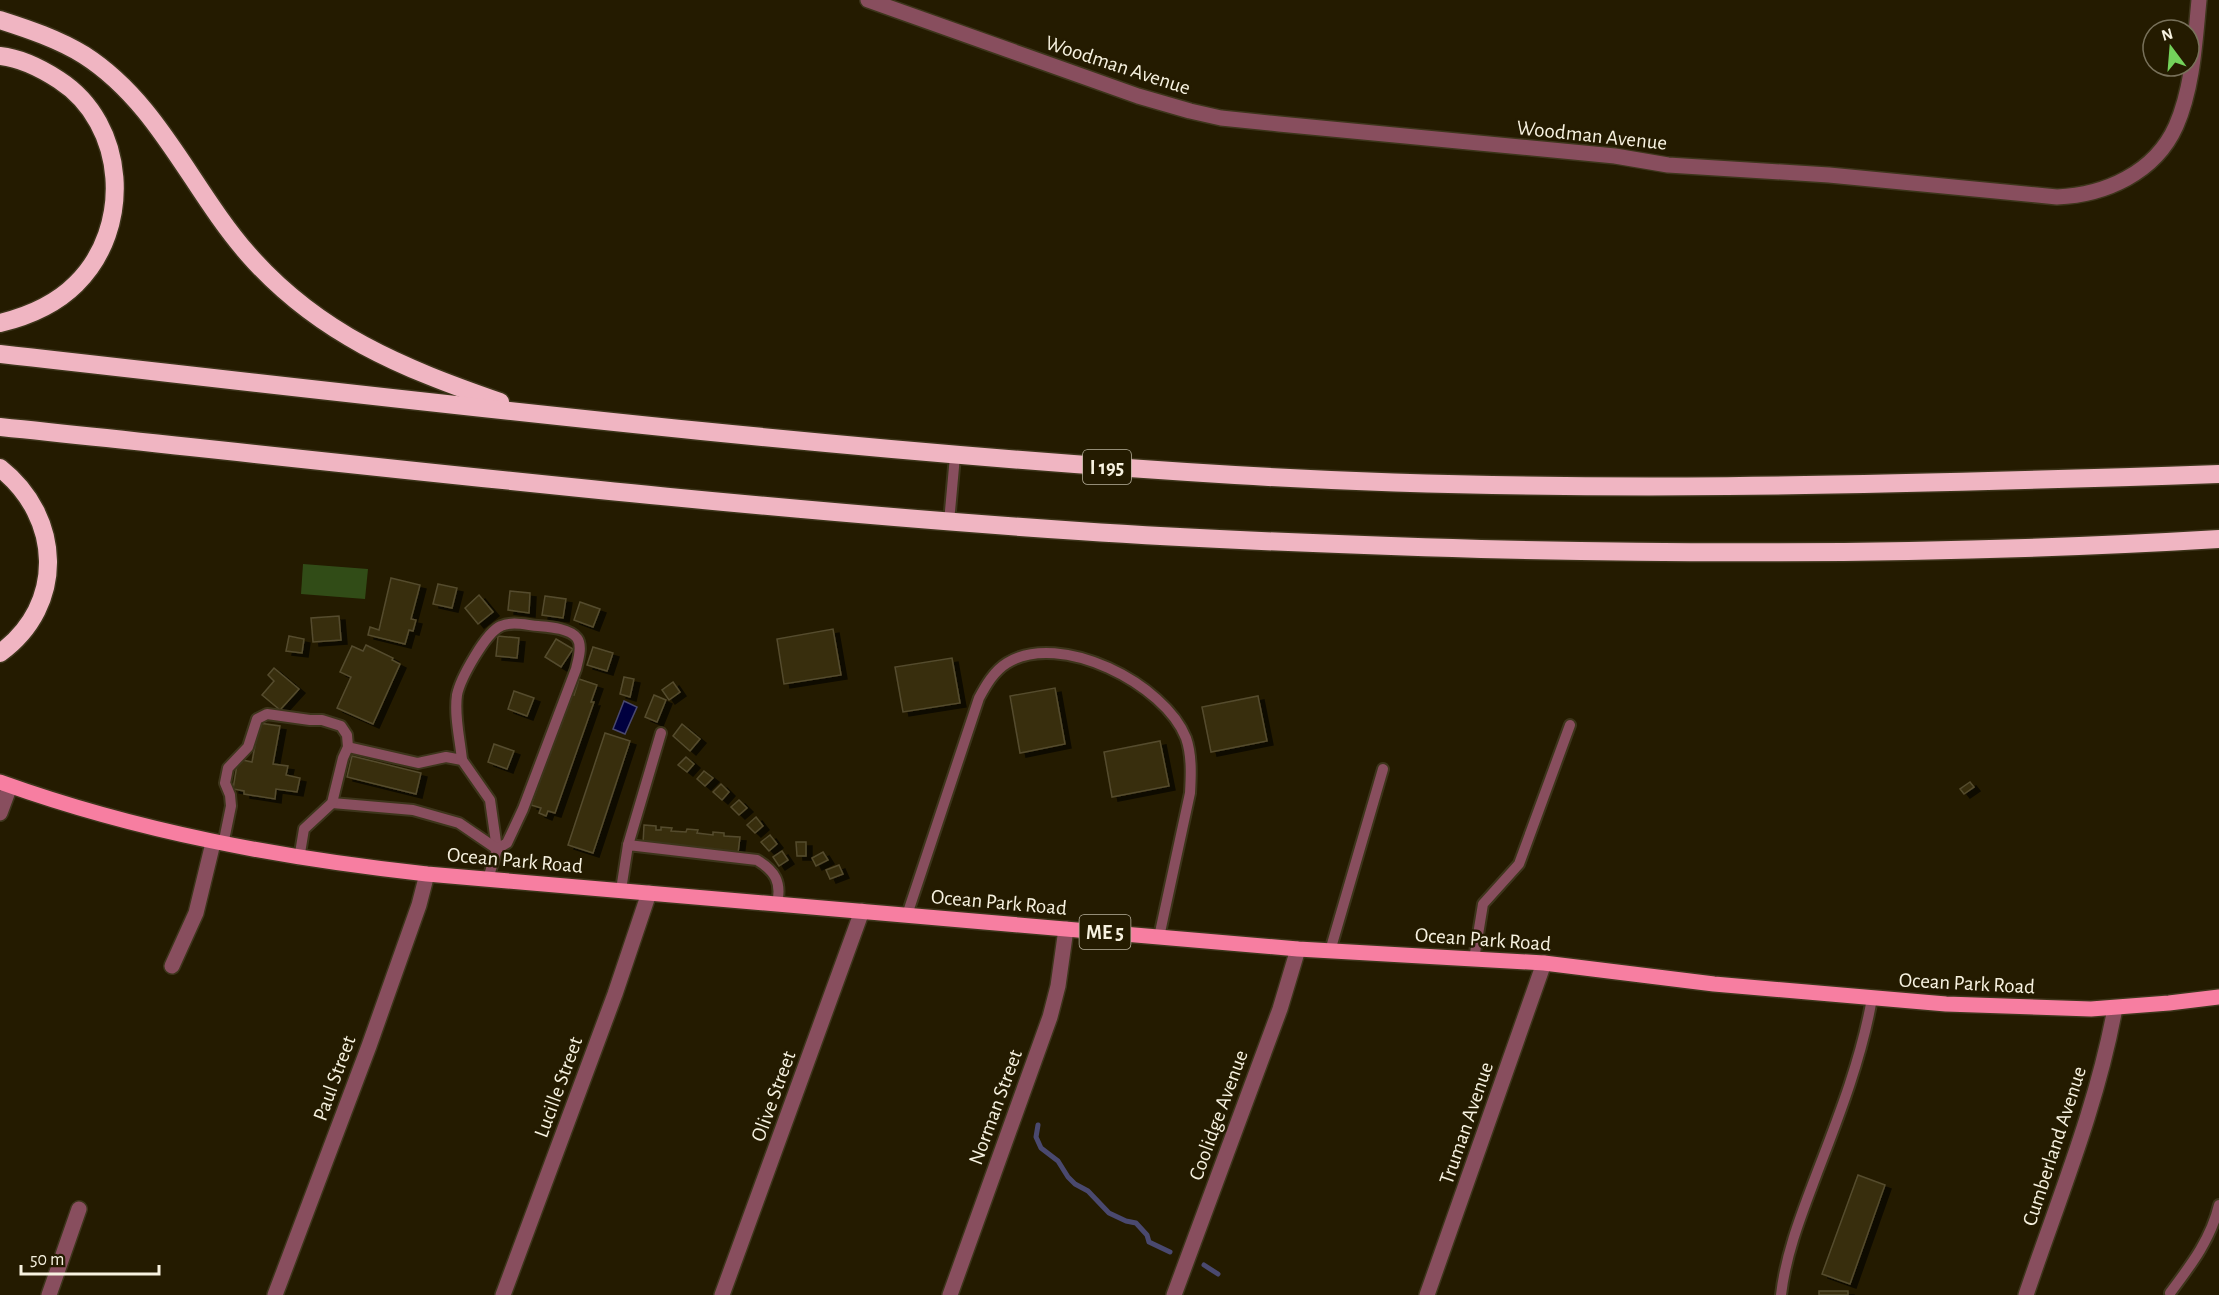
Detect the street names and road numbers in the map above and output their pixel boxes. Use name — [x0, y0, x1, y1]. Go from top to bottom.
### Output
street label: Woodman Avenue — [1043, 32, 1193, 99]
street label: Woodman Avenue — [1516, 117, 1668, 154]
road number: I 195 — [1083, 450, 1131, 484]
street label: Ocean Park Road — [446, 844, 584, 877]
street label: Ocean Park Road — [930, 886, 1068, 919]
road number: ME 5 — [1080, 915, 1130, 949]
street label: Ocean Park Road — [1414, 924, 1552, 955]
street label: Ocean Park Road — [1898, 969, 2036, 998]
street label: Paul Street — [309, 1033, 360, 1124]
street label: Lucille Street — [531, 1034, 586, 1140]
street label: Norman Street — [965, 1047, 1026, 1168]
street label: Coolidge Avenue — [1185, 1047, 1252, 1183]
street label: Olive Street — [747, 1048, 800, 1144]
street label: Truman Avenue — [1436, 1059, 1497, 1187]
street label: Cumberland Avenue — [2019, 1064, 2090, 1228]

